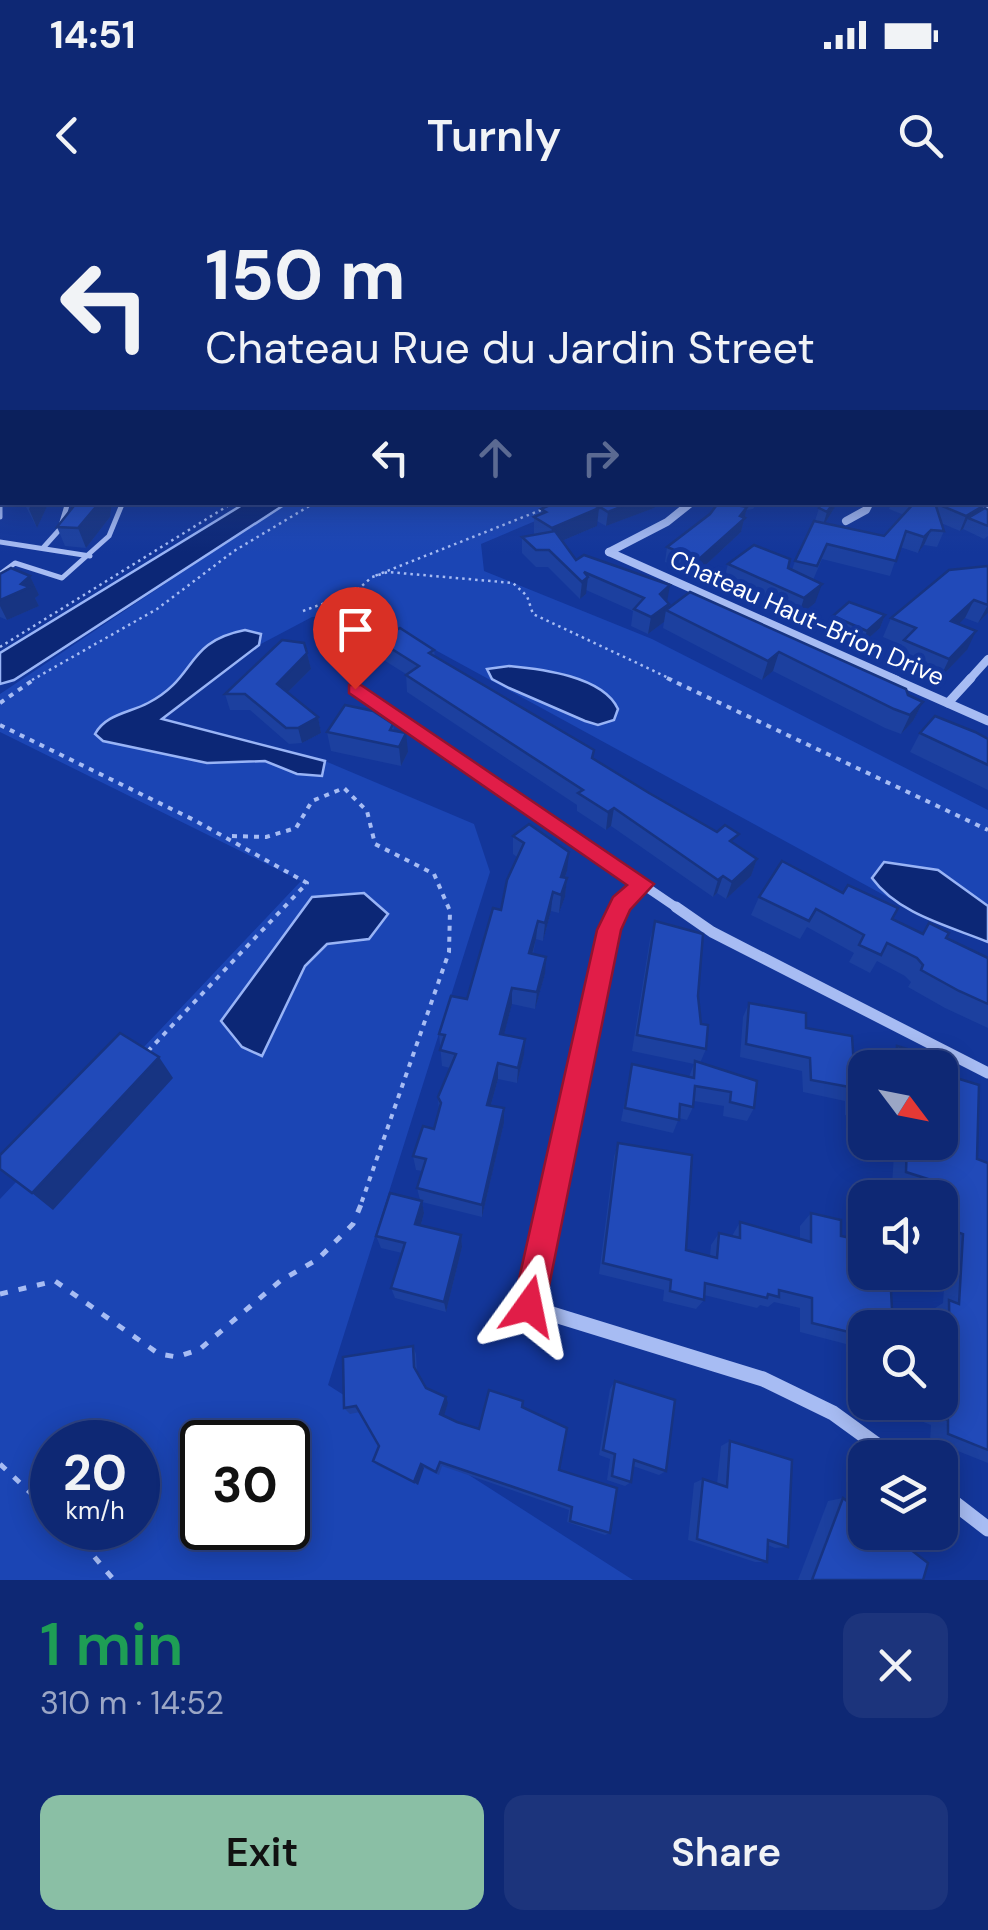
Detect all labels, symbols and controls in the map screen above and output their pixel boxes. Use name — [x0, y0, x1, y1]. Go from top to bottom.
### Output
text: 14:51 — [50, 10, 136, 60]
text: Turnly — [427, 106, 561, 165]
icon: back — [40, 108, 95, 163]
icon: search — [893, 108, 948, 163]
text: 150 m — [205, 230, 406, 321]
icon: left — [40, 240, 170, 370]
text: Chateau Rue du Jardin Street — [205, 318, 815, 377]
icon: left — [363, 430, 418, 485]
icon: ahead — [468, 430, 523, 485]
icon: right — [573, 430, 628, 485]
street label: Chateau Haut-Brion Drive — [664, 542, 950, 694]
pin — [313, 587, 398, 690]
icon: arrive — [328, 602, 383, 657]
north arrow — [848, 1050, 958, 1160]
map controls — [848, 1050, 958, 1550]
button: sound — [848, 1180, 958, 1290]
position arrow — [477, 1254, 581, 1358]
button: search — [848, 1310, 958, 1420]
speed limit sign: 30 — [180, 1420, 310, 1550]
text: 20 — [63, 1440, 127, 1506]
button: layers — [848, 1440, 958, 1550]
text: km/h — [65, 1494, 125, 1527]
text: 1 min — [40, 1605, 183, 1684]
button: close — [843, 1613, 948, 1718]
text: 310 m · 14:52 — [40, 1682, 224, 1724]
button: Exit — [40, 1795, 484, 1910]
button: Share — [504, 1795, 948, 1910]

